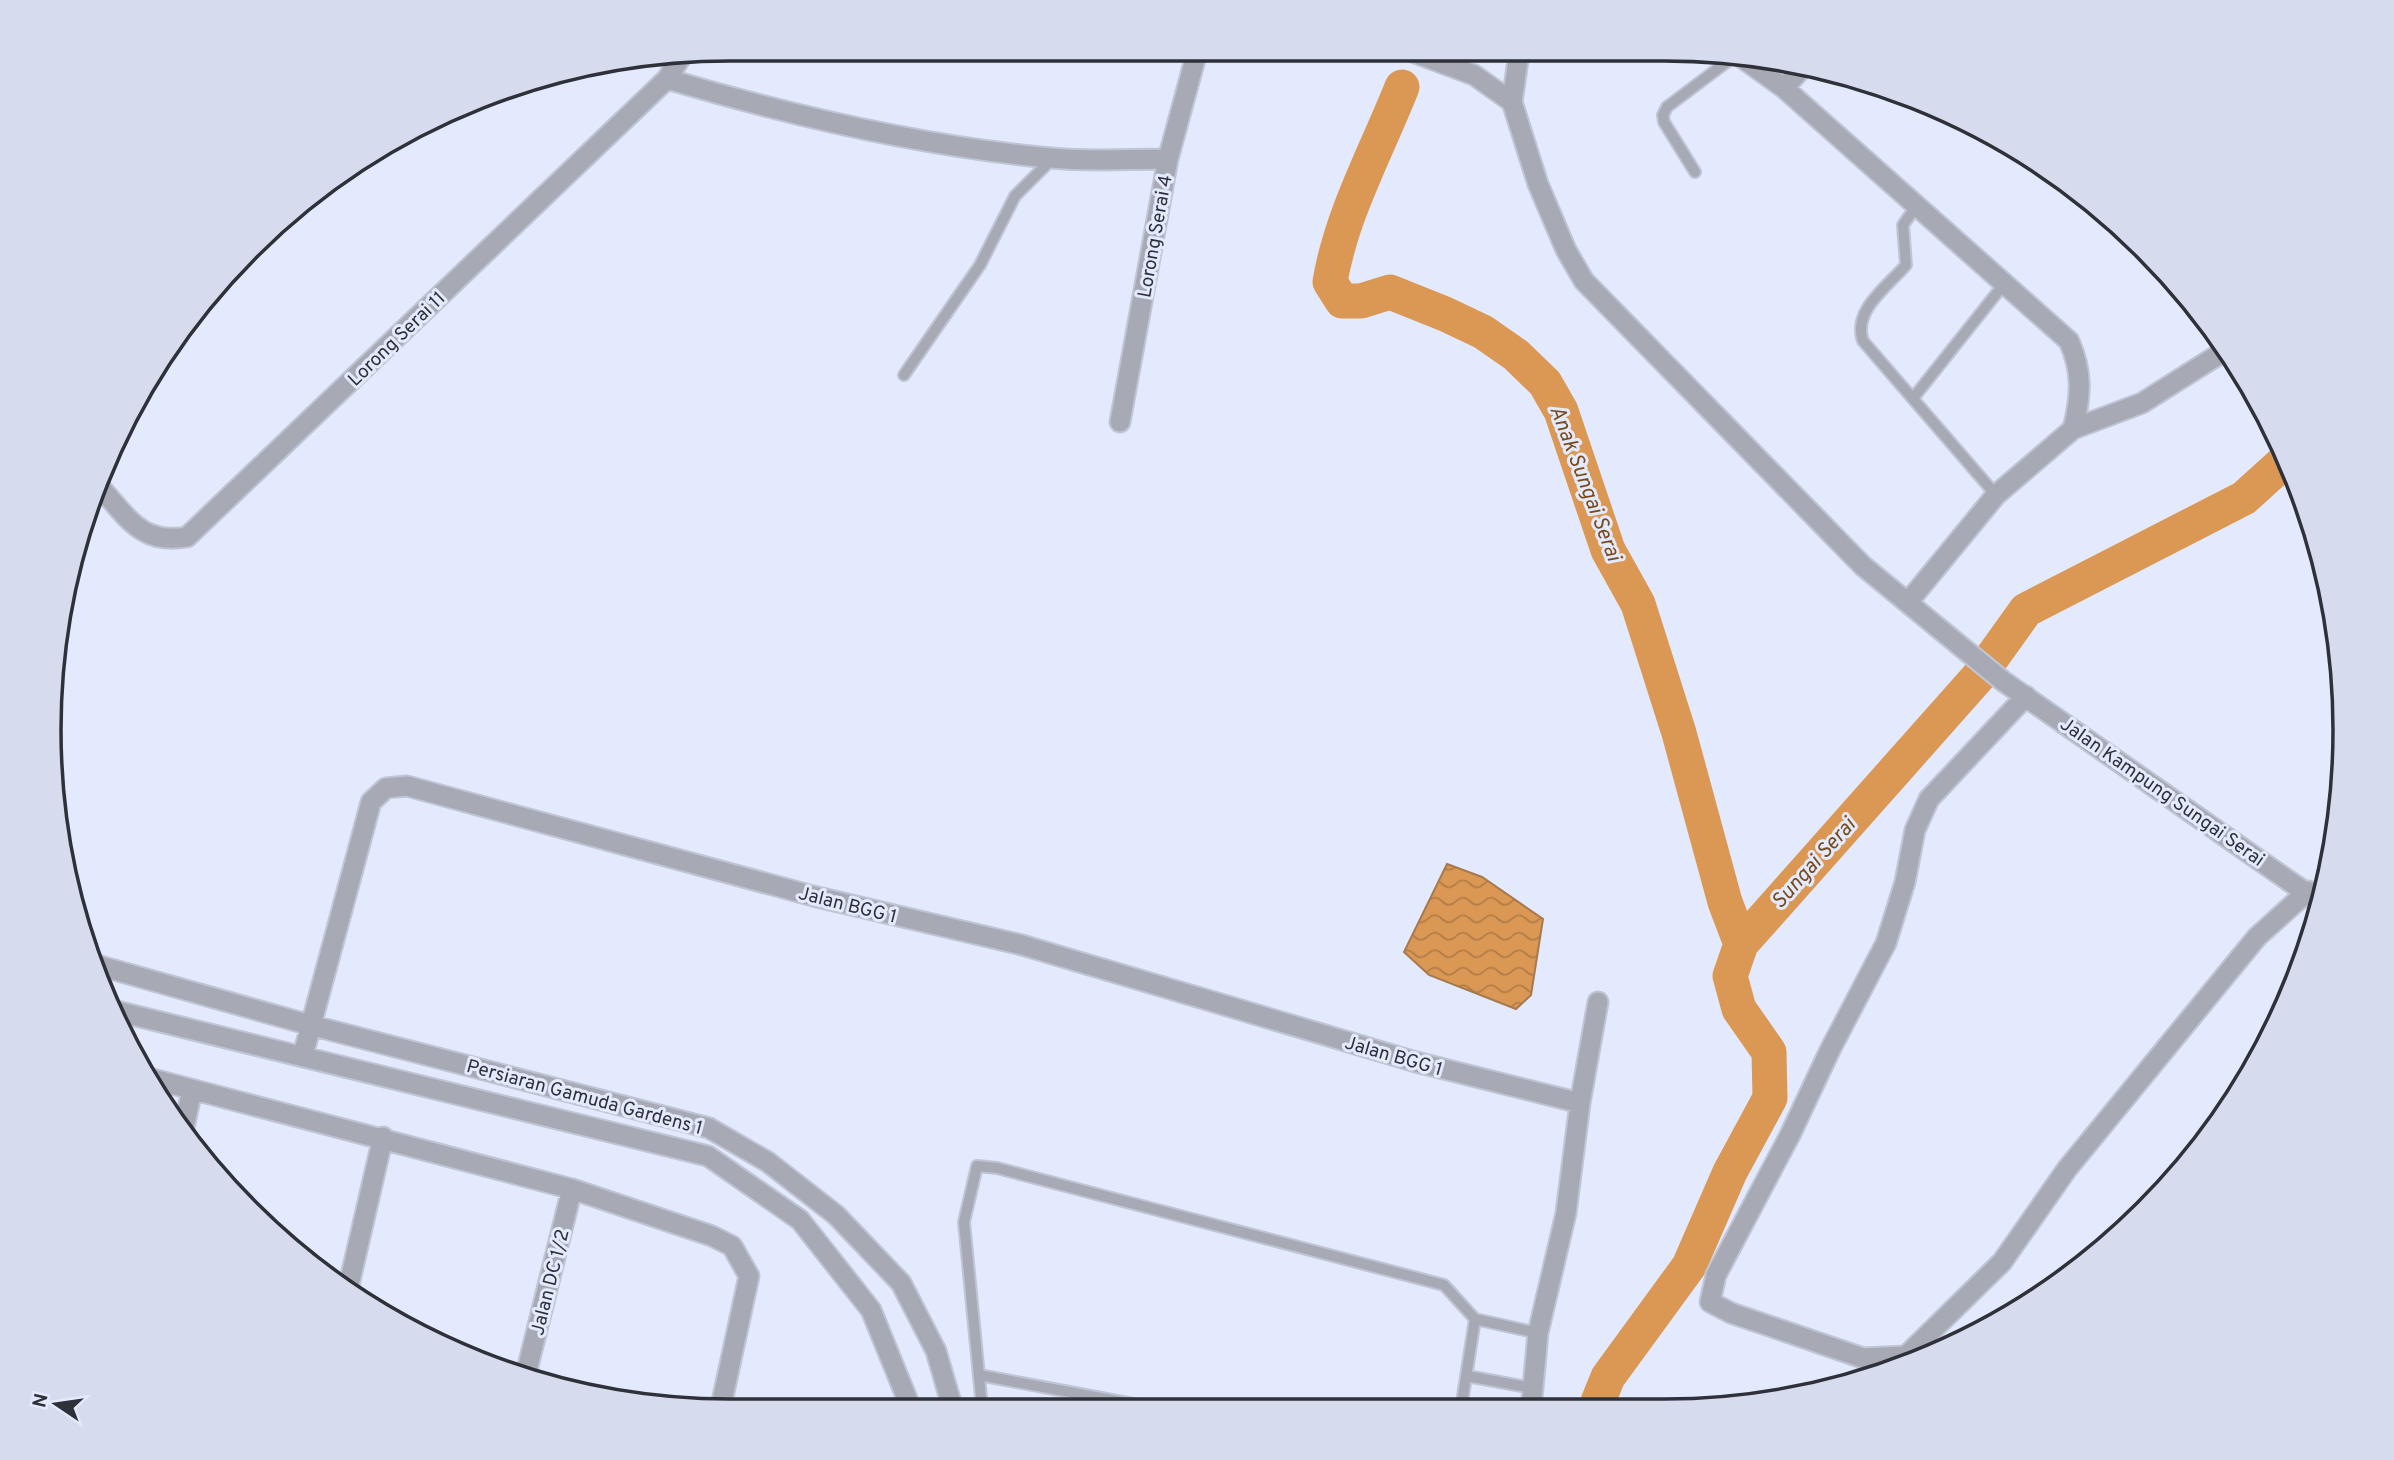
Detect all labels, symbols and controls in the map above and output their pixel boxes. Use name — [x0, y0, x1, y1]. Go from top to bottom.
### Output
street label: Lorong Serai 4 — [1133, 173, 1179, 300]
street label: Lorong Serai 11 — [344, 287, 451, 392]
water label: Anak Sungai Serai — [1542, 402, 1627, 567]
street label: Jalan Kampung Sungai Serai — [2055, 713, 2269, 872]
water label: Sungai Serai — [1766, 811, 1863, 915]
street label: Jalan BGG 1 — [796, 882, 899, 930]
street label: Jalan BGG 1 — [1342, 1032, 1445, 1082]
street label: Persiaran Gamuda Gardens 1 — [464, 1055, 705, 1141]
street label: Jalan DC 1/2 — [526, 1227, 576, 1338]
north arrow — [21, 1369, 91, 1439]
text: N — [28, 1391, 55, 1410]

